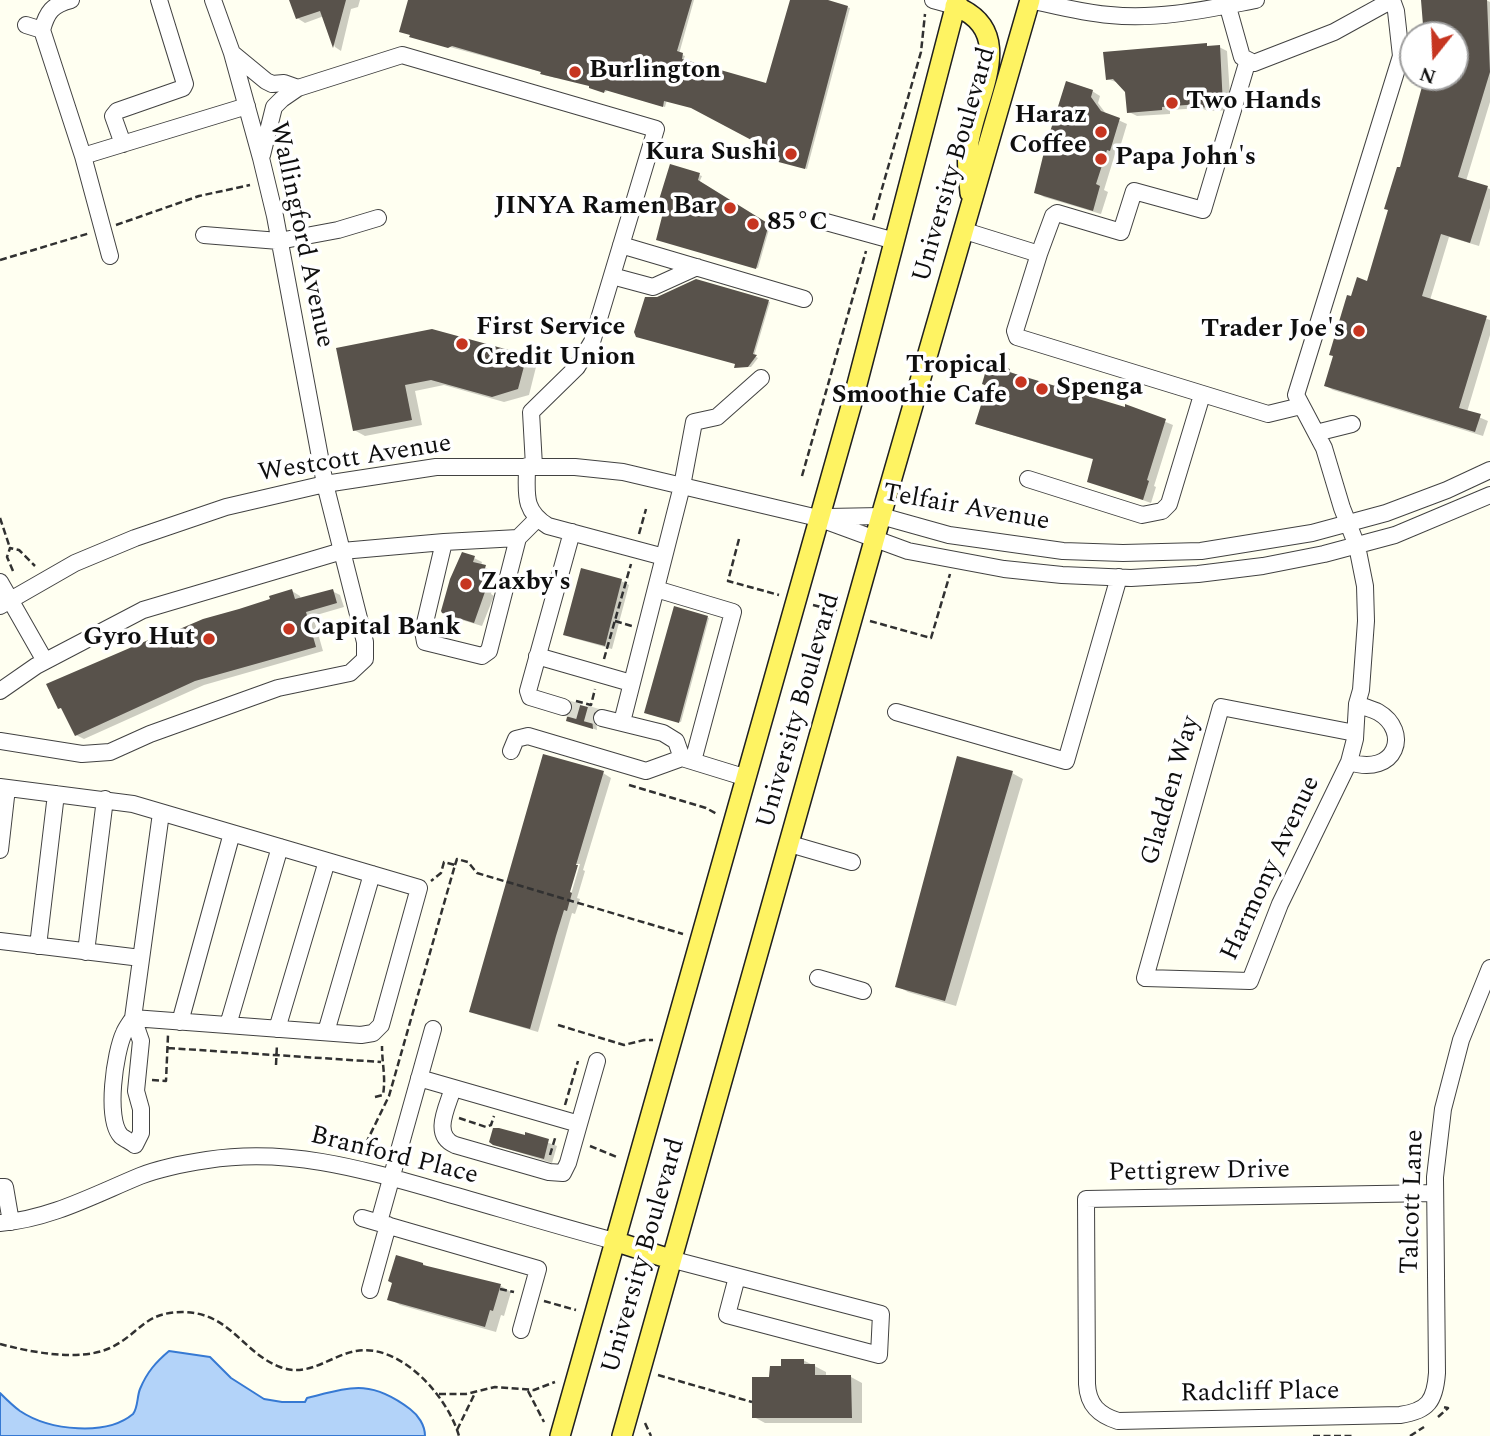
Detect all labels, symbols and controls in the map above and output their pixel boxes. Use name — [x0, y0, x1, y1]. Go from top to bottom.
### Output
north arrow — [1399, 21, 1469, 91]
street label: University Boulevard — [908, 44, 1004, 286]
place label: Burlington — [589, 56, 721, 88]
text: N — [1416, 58, 1440, 91]
marker: Burlington — [567, 64, 583, 80]
place label: Two Hands — [1186, 87, 1322, 119]
marker: Two Hands — [1164, 95, 1180, 111]
place label: Haraz Coffee — [1009, 101, 1087, 162]
street label: Wallingford Avenue — [261, 119, 339, 351]
marker: Haraz Coffee — [1093, 124, 1109, 140]
place label: Kura Sushi — [645, 138, 777, 170]
place label: Papa John's — [1115, 143, 1256, 175]
marker: Kura Sushi — [783, 146, 799, 162]
marker: Papa John's — [1093, 151, 1109, 167]
place label: JINYA Ramen Bar — [494, 192, 716, 224]
marker: JINYA Ramen Bar — [722, 200, 738, 216]
place label: 85°C — [767, 208, 828, 240]
marker: 85°C — [745, 216, 761, 232]
place label: First Service Credit Union — [476, 313, 636, 374]
place label: Trader Joe's — [1201, 315, 1345, 347]
marker: Trader Joe's — [1351, 323, 1367, 339]
marker: First Service Credit Union — [454, 336, 470, 352]
place label: Tropical Smoothie Cafe — [832, 351, 1007, 412]
place label: Spenga — [1056, 373, 1143, 405]
marker: Tropical Smoothie Cafe — [1013, 374, 1029, 390]
marker: Spenga — [1034, 381, 1050, 397]
street label: Westcott Avenue — [256, 429, 454, 491]
street label: Telfair Avenue — [880, 479, 1052, 539]
place label: Zaxby's — [480, 568, 571, 600]
marker: Zaxby's — [458, 576, 474, 592]
street label: University Boulevard — [752, 590, 848, 832]
place label: Capital Bank — [303, 613, 461, 645]
marker: Capital Bank — [281, 621, 297, 637]
place label: Gyro Hut — [83, 623, 195, 655]
marker: Gyro Hut — [201, 631, 217, 647]
street label: Gladden Way — [1136, 713, 1208, 869]
street label: Harmony Avenue — [1216, 772, 1328, 966]
street label: Branford Place — [307, 1121, 481, 1193]
street label: Talcott Lane — [1396, 1129, 1432, 1275]
street label: University Boulevard — [597, 1135, 693, 1377]
street label: Pettigrew Drive — [1108, 1156, 1290, 1190]
street label: Radcliff Place — [1180, 1377, 1340, 1411]

